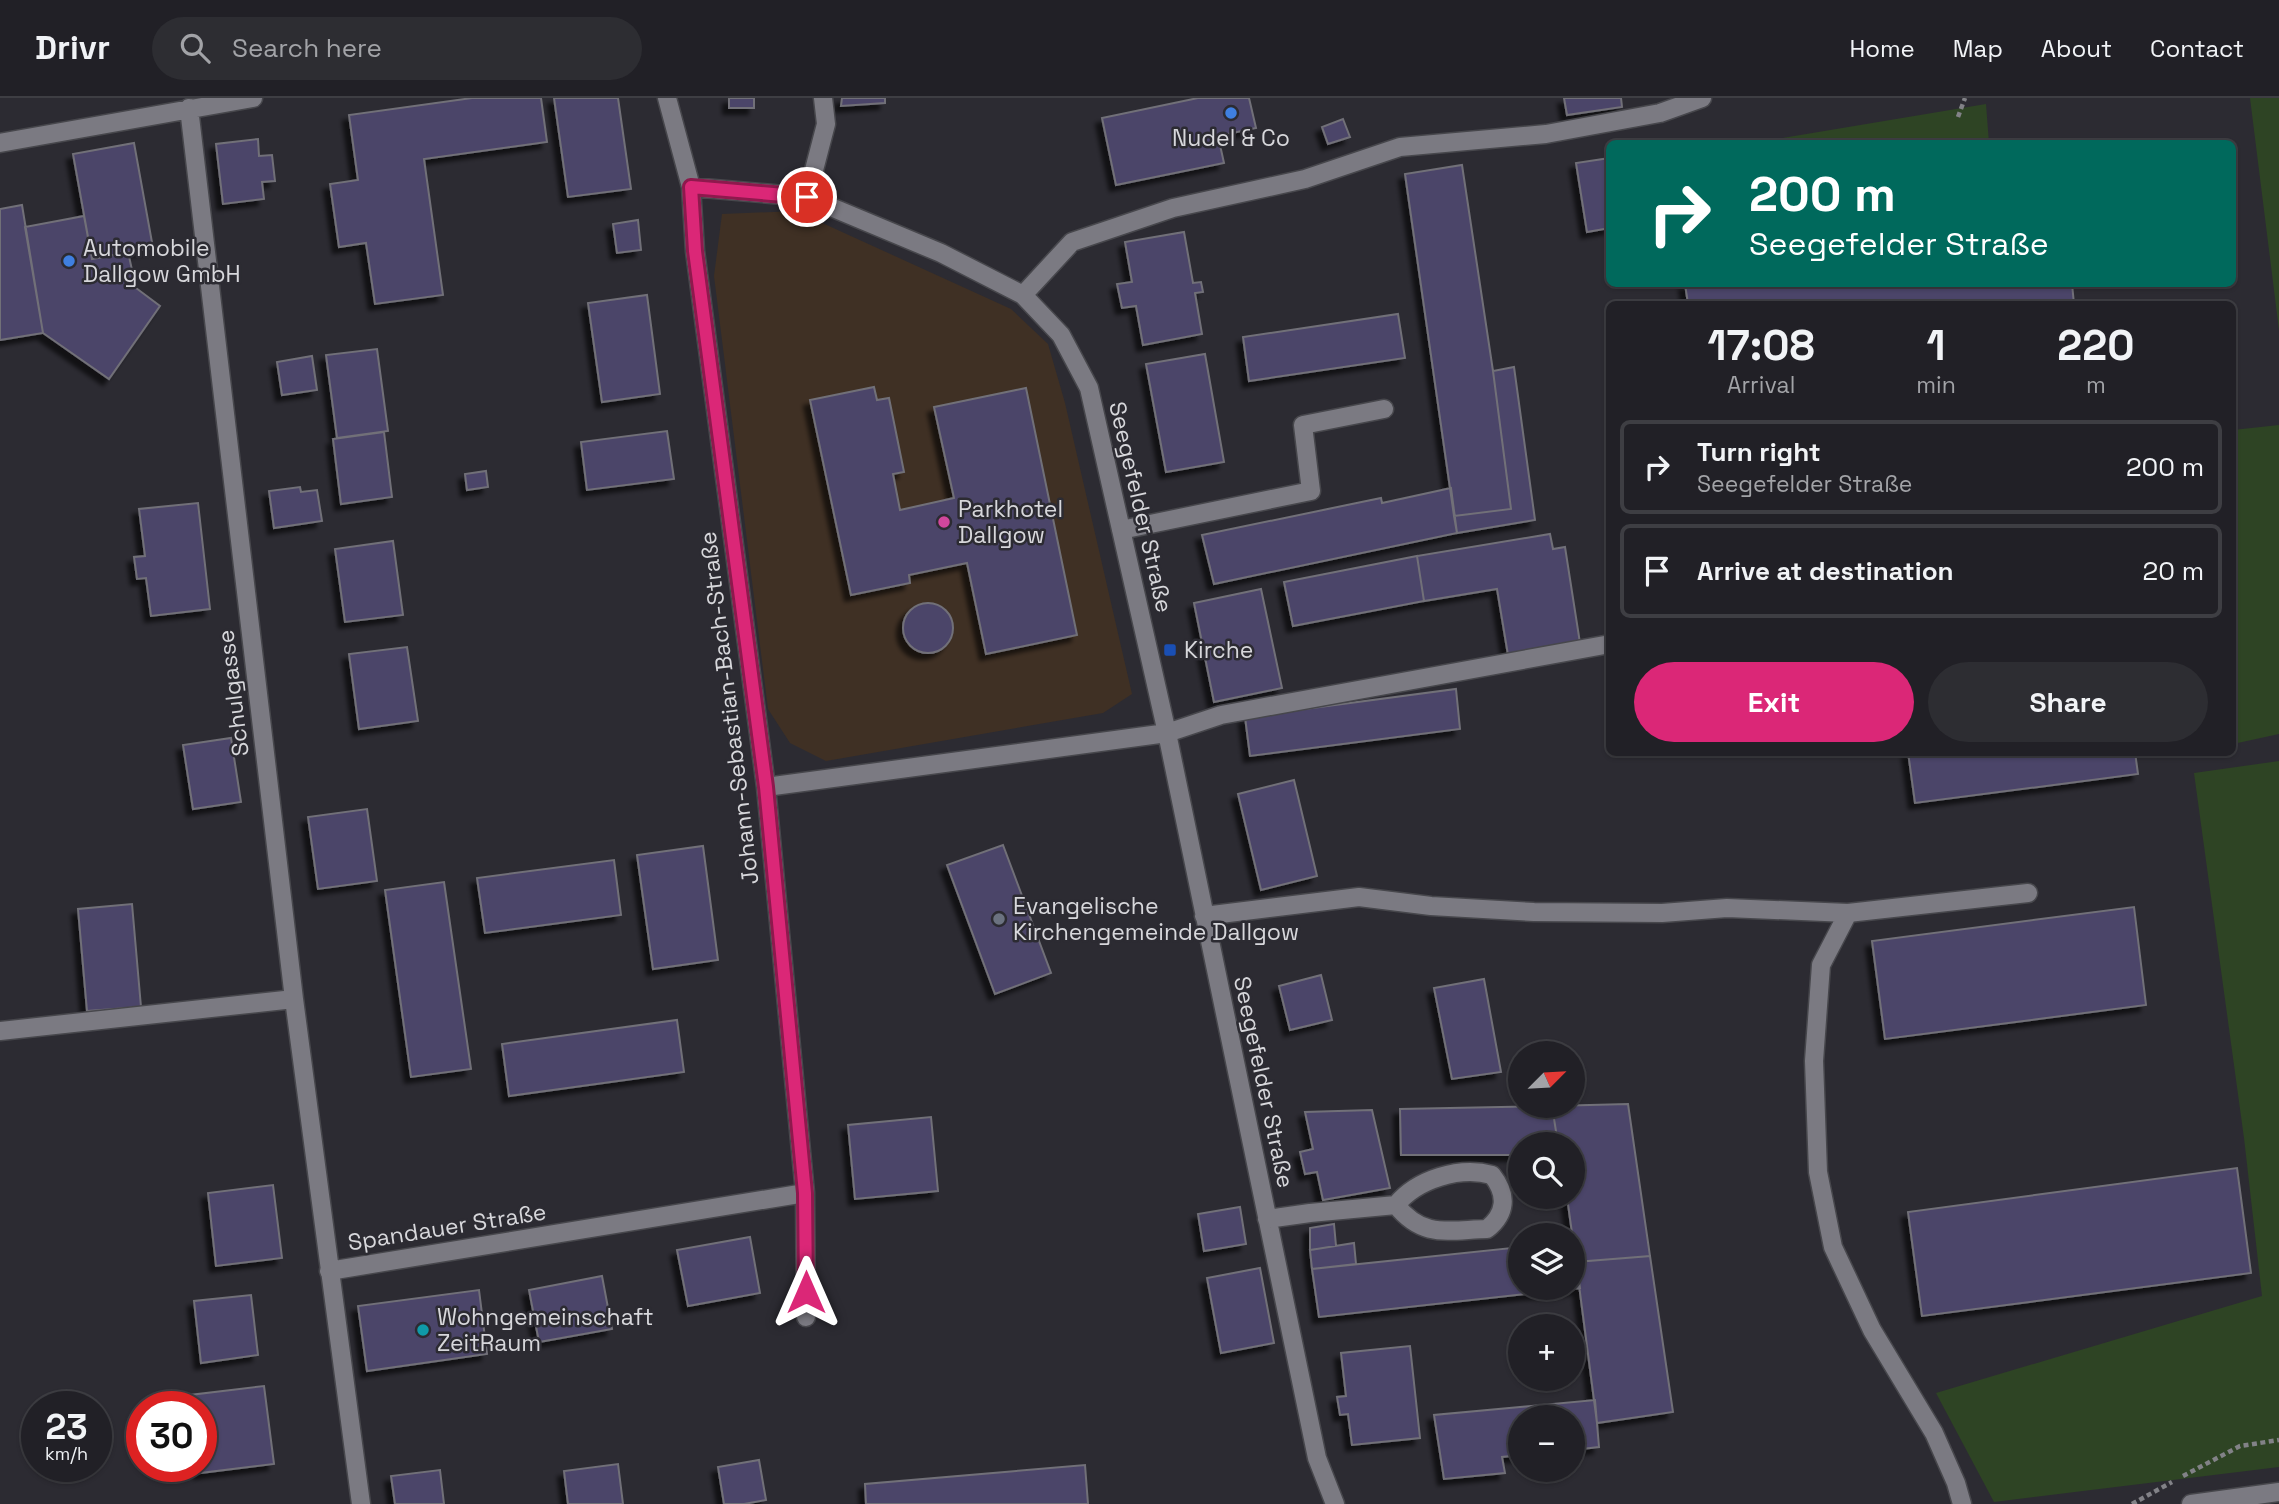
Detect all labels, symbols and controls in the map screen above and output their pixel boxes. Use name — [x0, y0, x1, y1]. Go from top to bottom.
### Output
search box — [152, 17, 642, 80]
text: Drivr — [35, 27, 110, 69]
icon: search — [176, 29, 214, 67]
text: Search here — [232, 31, 382, 65]
text: Home — [1849, 33, 1915, 64]
text: Map — [1953, 33, 2003, 64]
text: About — [2041, 33, 2112, 64]
text: Contact — [2150, 33, 2244, 64]
marker: Nudel & Co — [1223, 105, 1239, 121]
place label: Nudel & Co — [1172, 123, 1290, 153]
text: 200 m — [1749, 163, 1896, 225]
pin — [777, 167, 837, 227]
icon: right — [1634, 168, 1725, 259]
icon: arrive — [788, 178, 826, 216]
text: Seegefelder Straße — [1749, 224, 2049, 264]
place label: Automobile Dallgow GmbH — [83, 233, 241, 289]
marker: Automobile Dallgow GmbH — [61, 253, 77, 269]
text: 17:08 — [1708, 319, 1815, 372]
text: 1 — [1927, 319, 1946, 372]
text: 220 — [2057, 319, 2134, 372]
text: Arrival — [1727, 370, 1795, 400]
text: min — [1916, 370, 1956, 400]
text: m — [2086, 370, 2106, 400]
street label: Seegefelder Straße — [1102, 399, 1180, 615]
text: Turn right — [1697, 435, 1821, 469]
icon: right — [1638, 448, 1676, 486]
text: 200 m — [2126, 450, 2204, 484]
text: Seegefelder Straße — [1697, 469, 1912, 499]
place label: Parkhotel Dallgow — [958, 494, 1063, 550]
marker: Parkhotel Dallgow — [936, 514, 952, 530]
street label: Johann-Sebastian-Bach-Straße — [692, 530, 766, 886]
icon: arrive — [1638, 552, 1676, 590]
text: Arrive at destination — [1697, 554, 1954, 588]
text: 20 m — [2143, 554, 2204, 588]
street label: Schulgasse — [210, 628, 256, 758]
place label: Kirche — [1184, 635, 1253, 665]
marker: Kirche — [1162, 642, 1178, 658]
button: Exit — [1634, 662, 1914, 742]
button: Share — [1928, 662, 2208, 742]
place label: Evangelische Kirchengemeinde Dallgow — [1013, 891, 1299, 947]
marker: Evangelische Kirchengemeinde Dallgow — [991, 911, 1007, 927]
street label: Seegefelder Straße — [1227, 974, 1301, 1190]
north arrow — [1508, 1041, 1586, 1118]
map controls — [1508, 1041, 1585, 1482]
button: search — [1508, 1132, 1585, 1209]
street label: Spandauer Straße — [346, 1197, 548, 1257]
button: layers — [1508, 1223, 1585, 1300]
position arrow — [769, 1255, 843, 1329]
place label: Wohngemeinschaft ZeitRaum — [437, 1302, 654, 1358]
button: + — [1508, 1314, 1585, 1391]
marker: Wohngemeinschaft ZeitRaum — [415, 1322, 431, 1338]
speed limit sign: 30 — [126, 1391, 217, 1482]
text: 23 — [45, 1405, 88, 1449]
button: − — [1508, 1405, 1585, 1482]
text: km/h — [45, 1442, 88, 1465]

